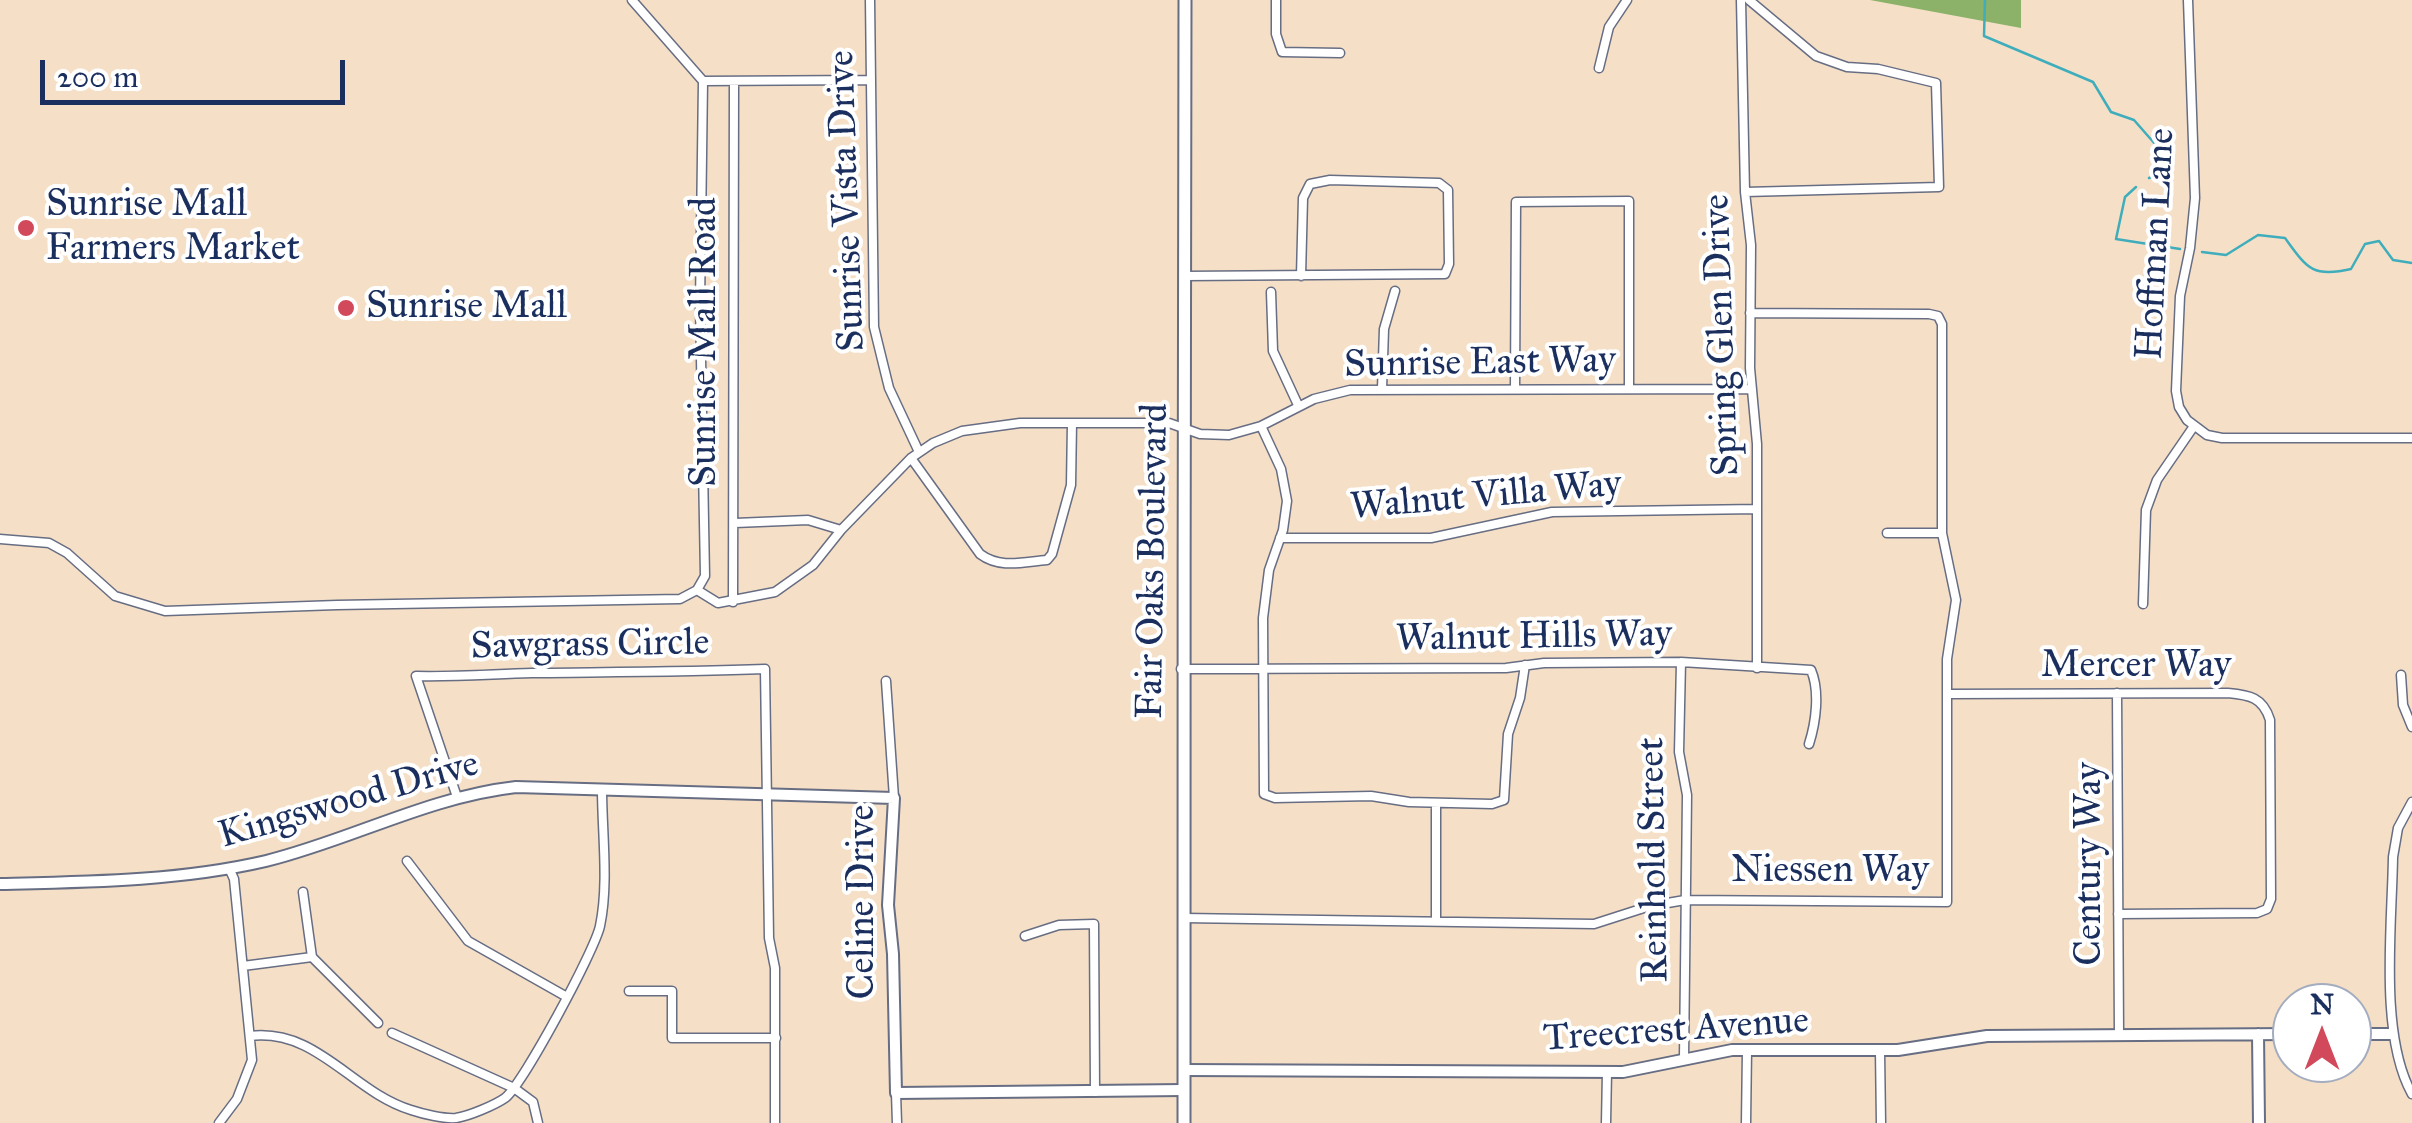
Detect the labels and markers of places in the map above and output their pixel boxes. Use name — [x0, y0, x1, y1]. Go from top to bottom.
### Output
place label: Sunrise Mall Farmers Market — [46, 183, 300, 272]
marker: Sunrise Mall Farmers Market — [15, 217, 37, 239]
place label: Sunrise Mall — [366, 285, 567, 331]
marker: Sunrise Mall — [335, 297, 357, 319]

